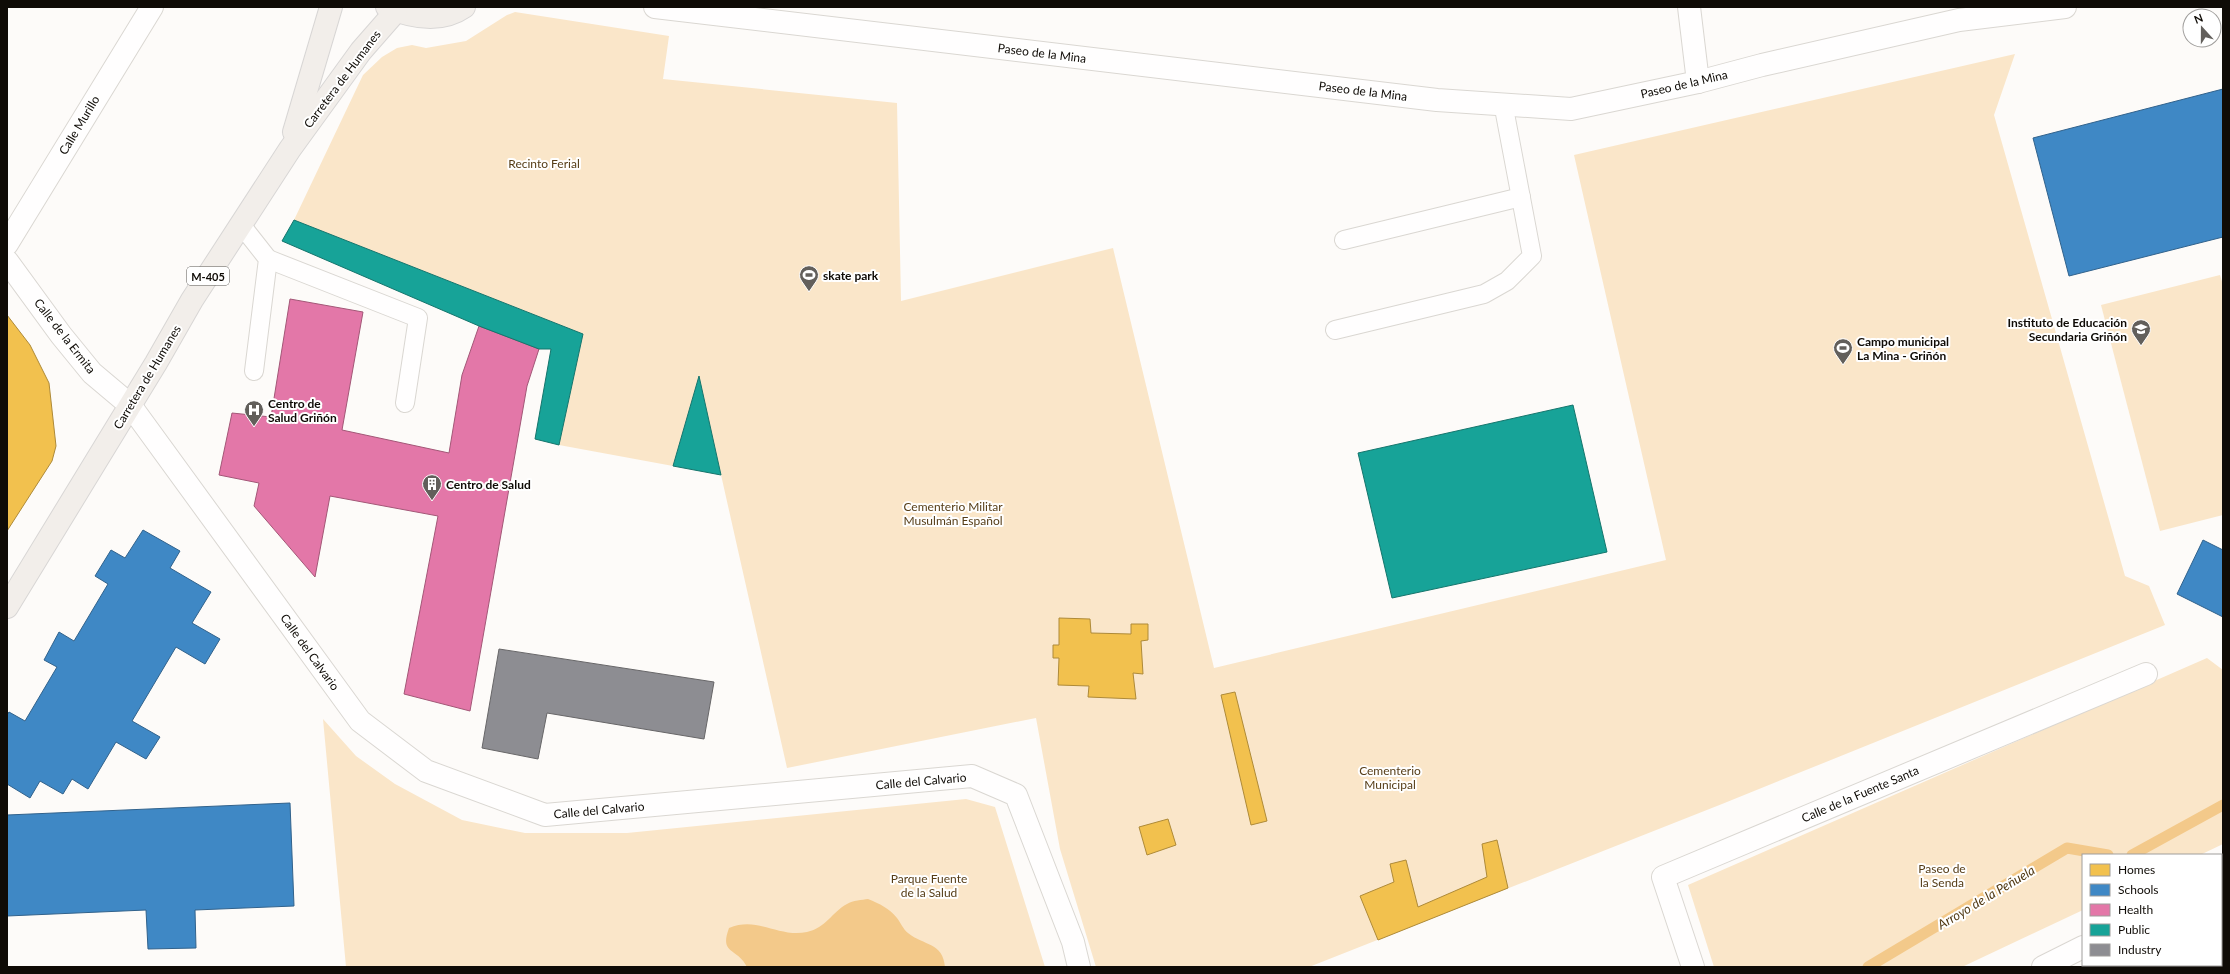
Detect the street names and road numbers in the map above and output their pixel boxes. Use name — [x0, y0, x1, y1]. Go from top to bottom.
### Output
street label: Carretera de Humanes — [300, 27, 384, 131]
street label: Paseo de la Mina — [997, 40, 1087, 66]
street label: Paseo de la Mina — [1639, 67, 1729, 101]
street label: Paseo de la Mina — [1318, 78, 1408, 104]
street label: Calle Murillo — [55, 92, 103, 157]
road number: M-405 — [187, 267, 229, 285]
street label: Calle de la Ermita — [31, 295, 99, 377]
street label: Carretera de Humanes — [110, 322, 184, 432]
street label: Calle del Calvario — [277, 611, 343, 693]
street label: Calle de la Fuente Santa — [1799, 762, 1921, 826]
street label: Calle del Calvario — [875, 770, 967, 792]
street label: Calle del Calvario — [553, 799, 645, 821]

